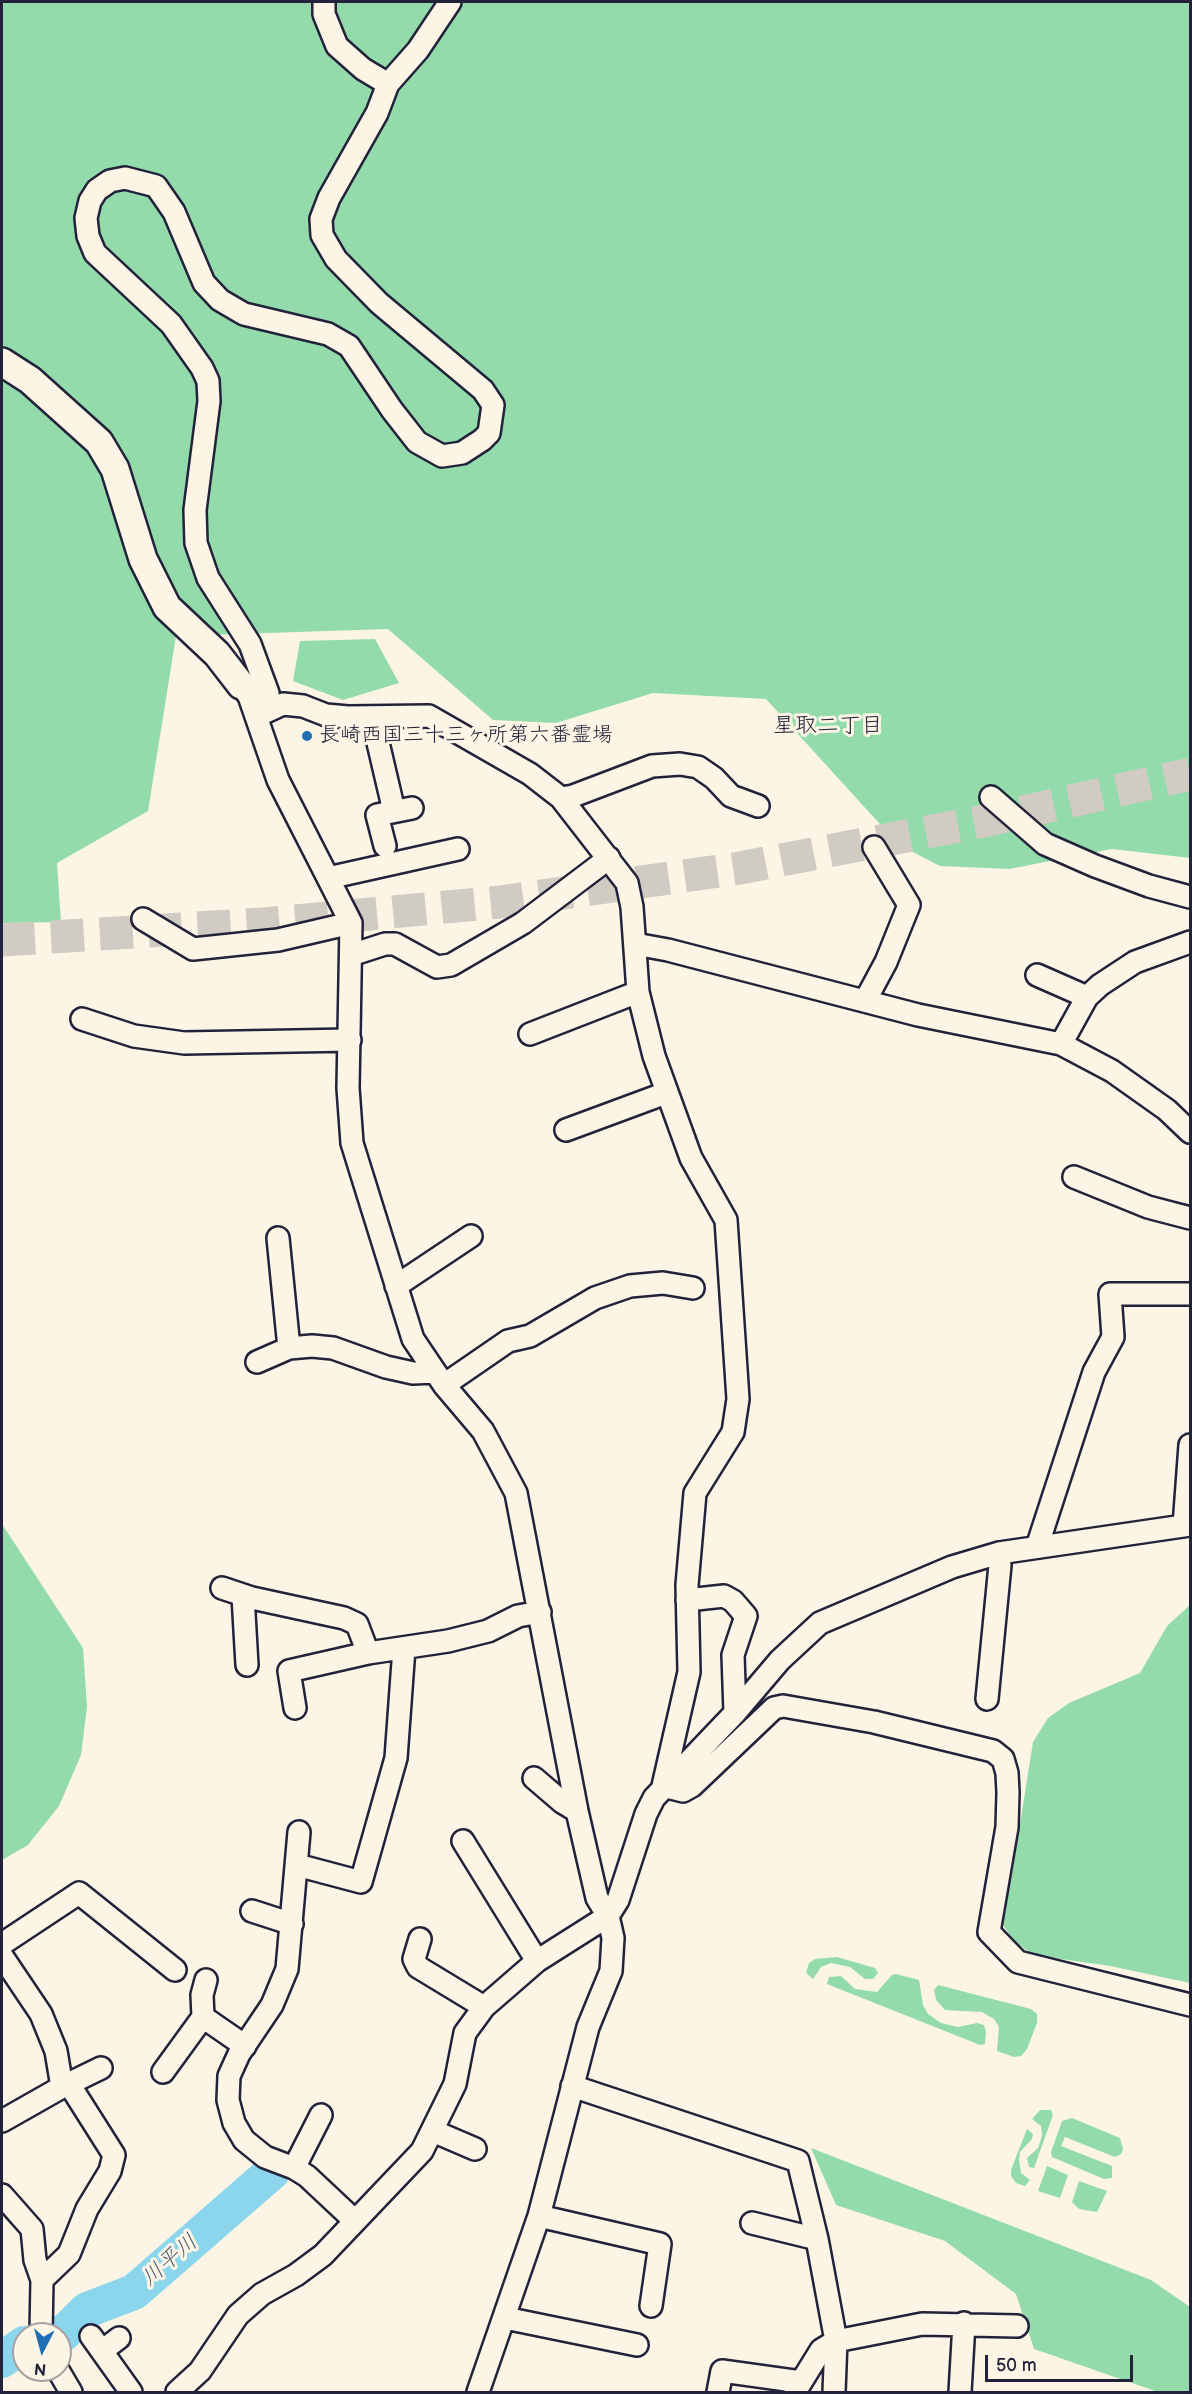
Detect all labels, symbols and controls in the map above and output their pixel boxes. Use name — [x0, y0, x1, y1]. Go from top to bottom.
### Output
district label: 星取二丁目 — [773, 713, 883, 739]
place label: 長崎西国三十三ヶ所第六番霊場 — [319, 723, 613, 749]
marker: 長崎西国三十三ヶ所第六番霊場 — [300, 729, 314, 743]
water label: 川平川 — [136, 2229, 204, 2293]
north arrow — [12, 2322, 72, 2382]
scale bar — [988, 2343, 1136, 2381]
text: 50 m — [996, 2355, 1037, 2376]
text: N — [33, 2358, 47, 2378]

